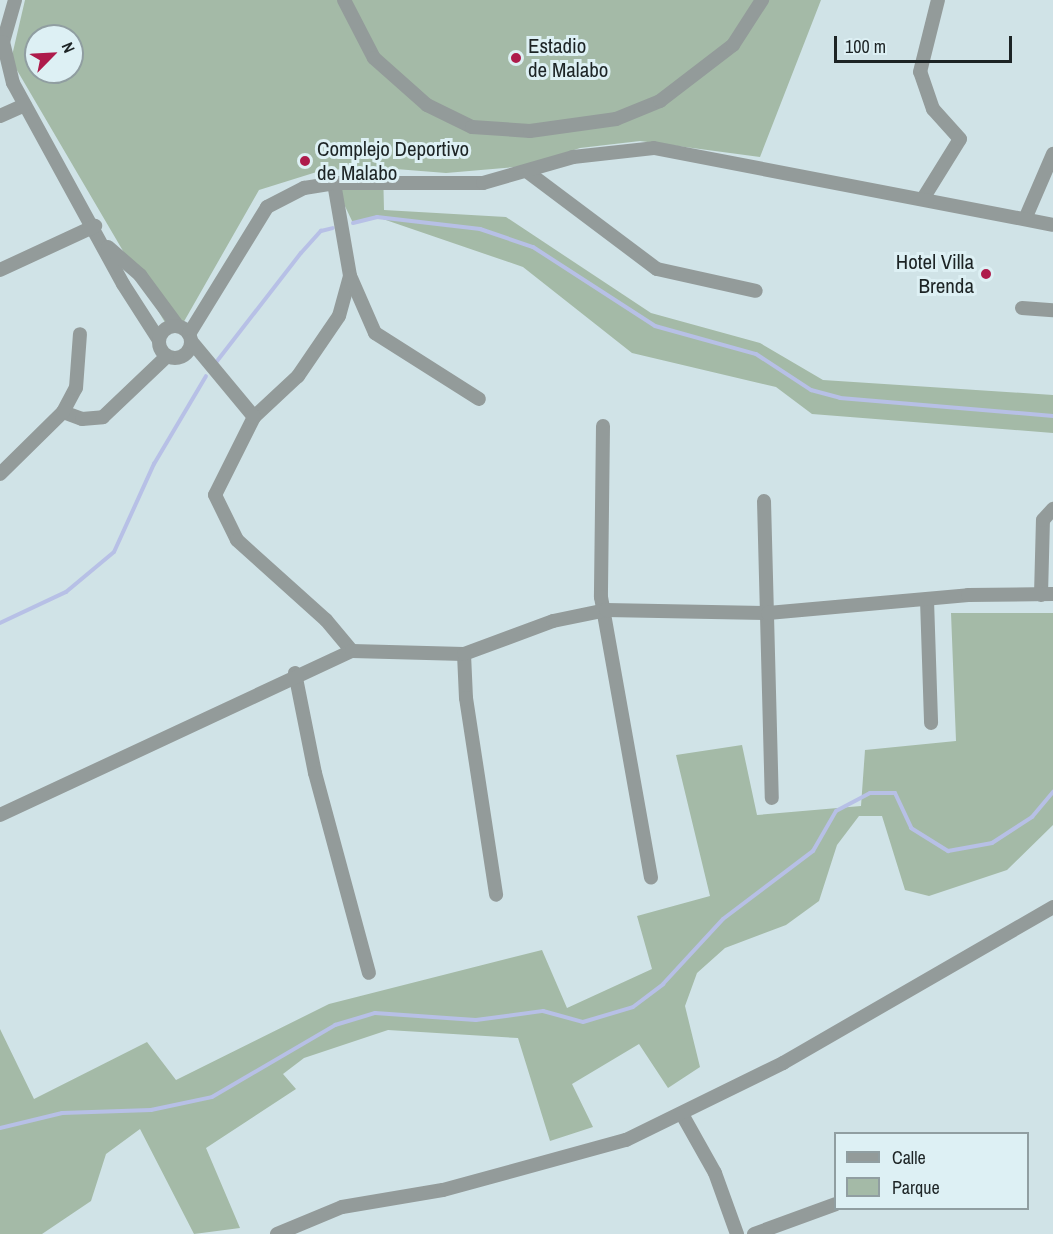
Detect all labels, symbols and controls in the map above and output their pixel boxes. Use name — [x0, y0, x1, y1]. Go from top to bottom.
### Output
north arrow — [24, 24, 84, 84]
scale bar — [837, 24, 1016, 62]
place label: Estadio de Malabo — [528, 33, 608, 83]
text: 100 m — [845, 34, 886, 59]
text: N — [57, 39, 81, 56]
marker: Estadio de Malabo — [509, 51, 523, 65]
place label: Complejo Deportivo de Malabo — [317, 136, 469, 186]
marker: Complejo Deportivo de Malabo — [298, 154, 312, 168]
place label: Hotel Villa Brenda — [896, 249, 974, 299]
marker: Hotel Villa Brenda — [979, 267, 993, 281]
legend — [834, 1132, 1029, 1210]
text: Calle — [892, 1145, 926, 1170]
text: Parque — [892, 1175, 940, 1200]

